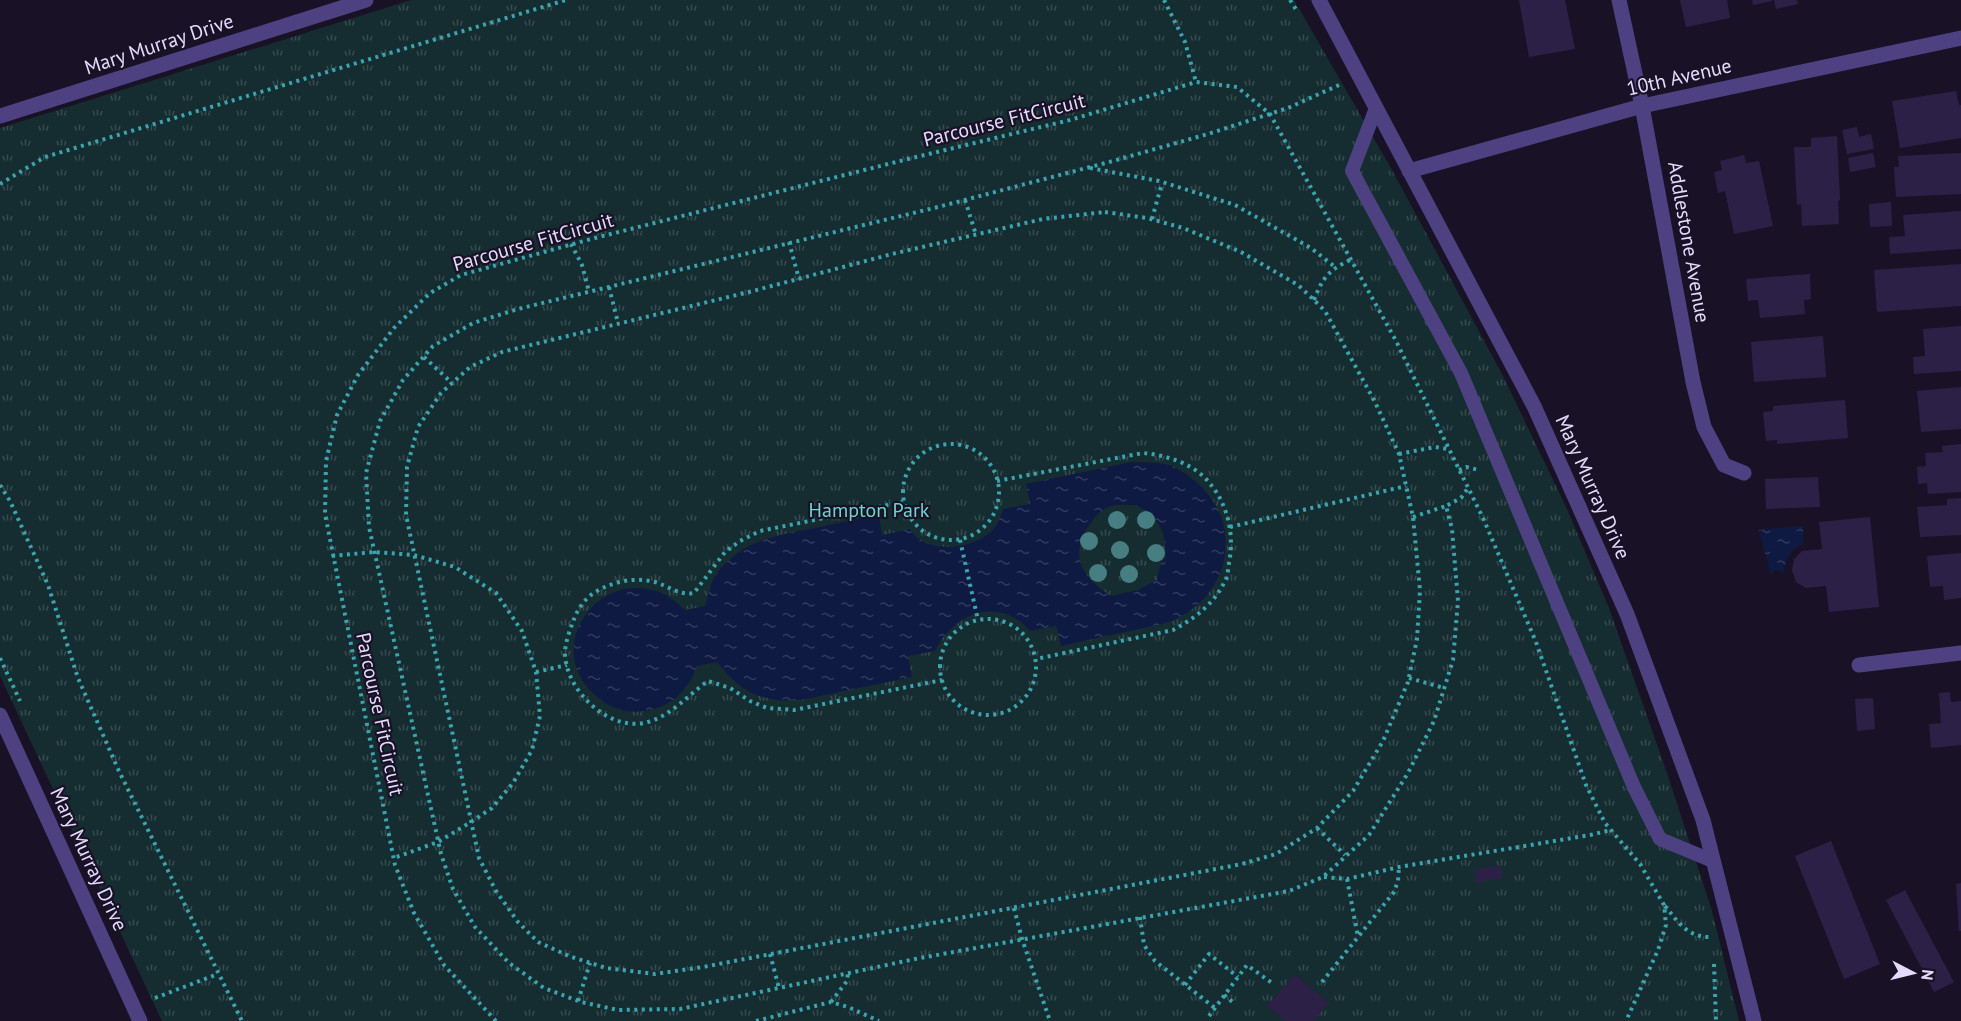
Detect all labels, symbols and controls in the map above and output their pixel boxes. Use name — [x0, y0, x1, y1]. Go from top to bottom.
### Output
street label: Mary Murray Drive — [81, 8, 237, 80]
street label: 10th Avenue — [1624, 52, 1734, 102]
street label: Parcourse FitCircuit — [920, 87, 1088, 153]
street label: Addlestone Avenue — [1662, 159, 1716, 325]
street label: Parcourse FitCircuit — [450, 207, 617, 277]
street label: Mary Murray Drive — [1550, 411, 1636, 563]
park label: Hampton Park — [809, 497, 930, 523]
street label: Parcourse FitCircuit — [350, 630, 410, 798]
street label: Mary Murray Drive — [44, 783, 134, 935]
north arrow — [1883, 943, 1943, 1003]
text: N — [1917, 968, 1938, 981]

